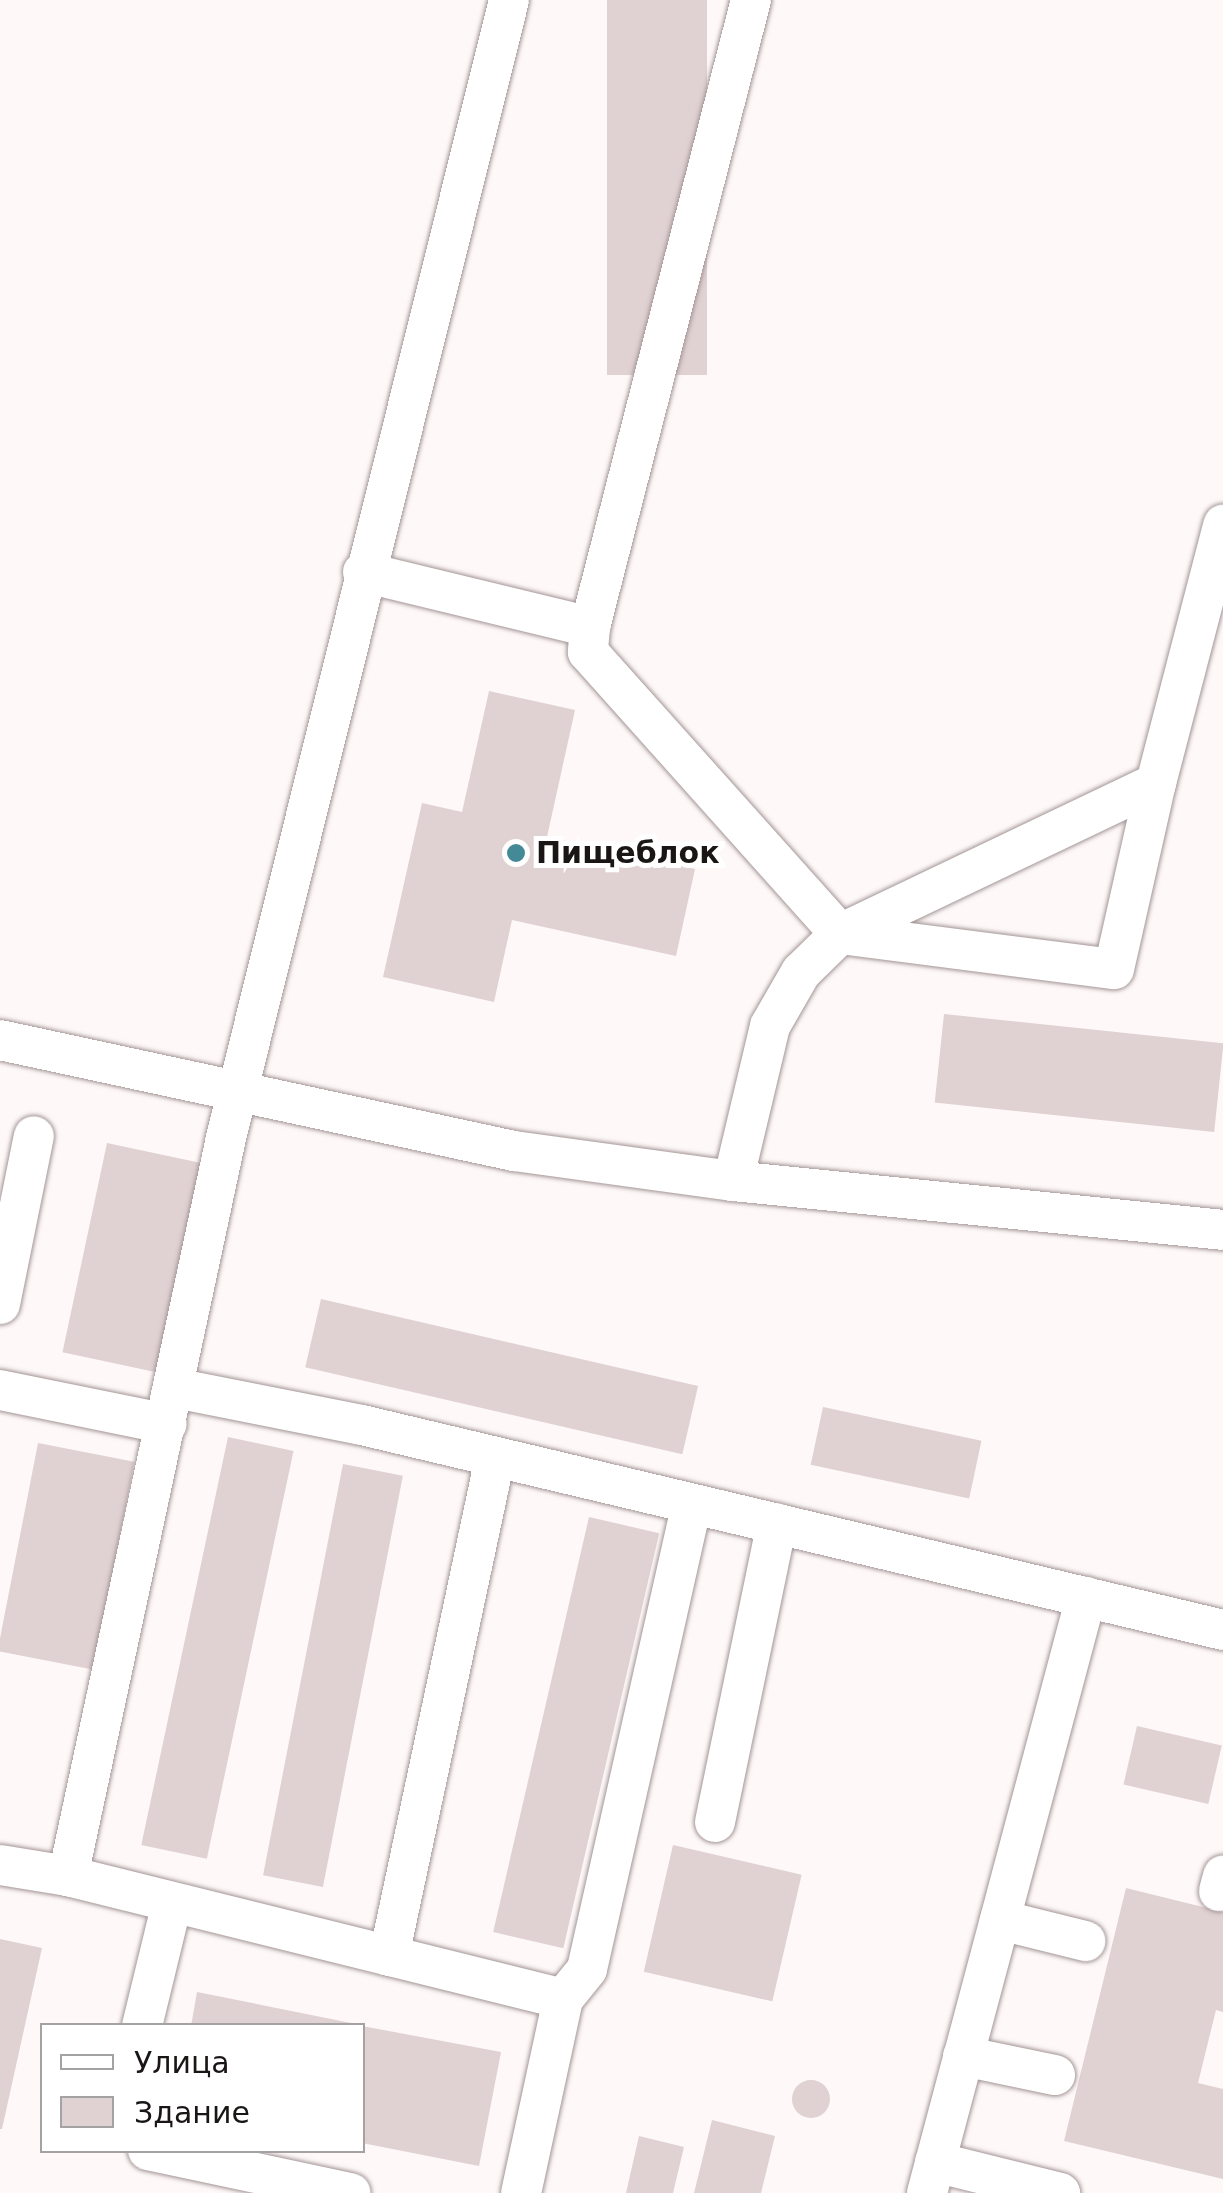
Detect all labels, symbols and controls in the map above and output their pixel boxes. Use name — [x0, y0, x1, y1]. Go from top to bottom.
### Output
place label: Пищеблок — [536, 835, 720, 871]
marker: Пищеблок — [505, 842, 527, 864]
legend — [40, 2023, 365, 2153]
text: Улица — [134, 2045, 230, 2080]
text: Здание — [134, 2095, 250, 2130]

